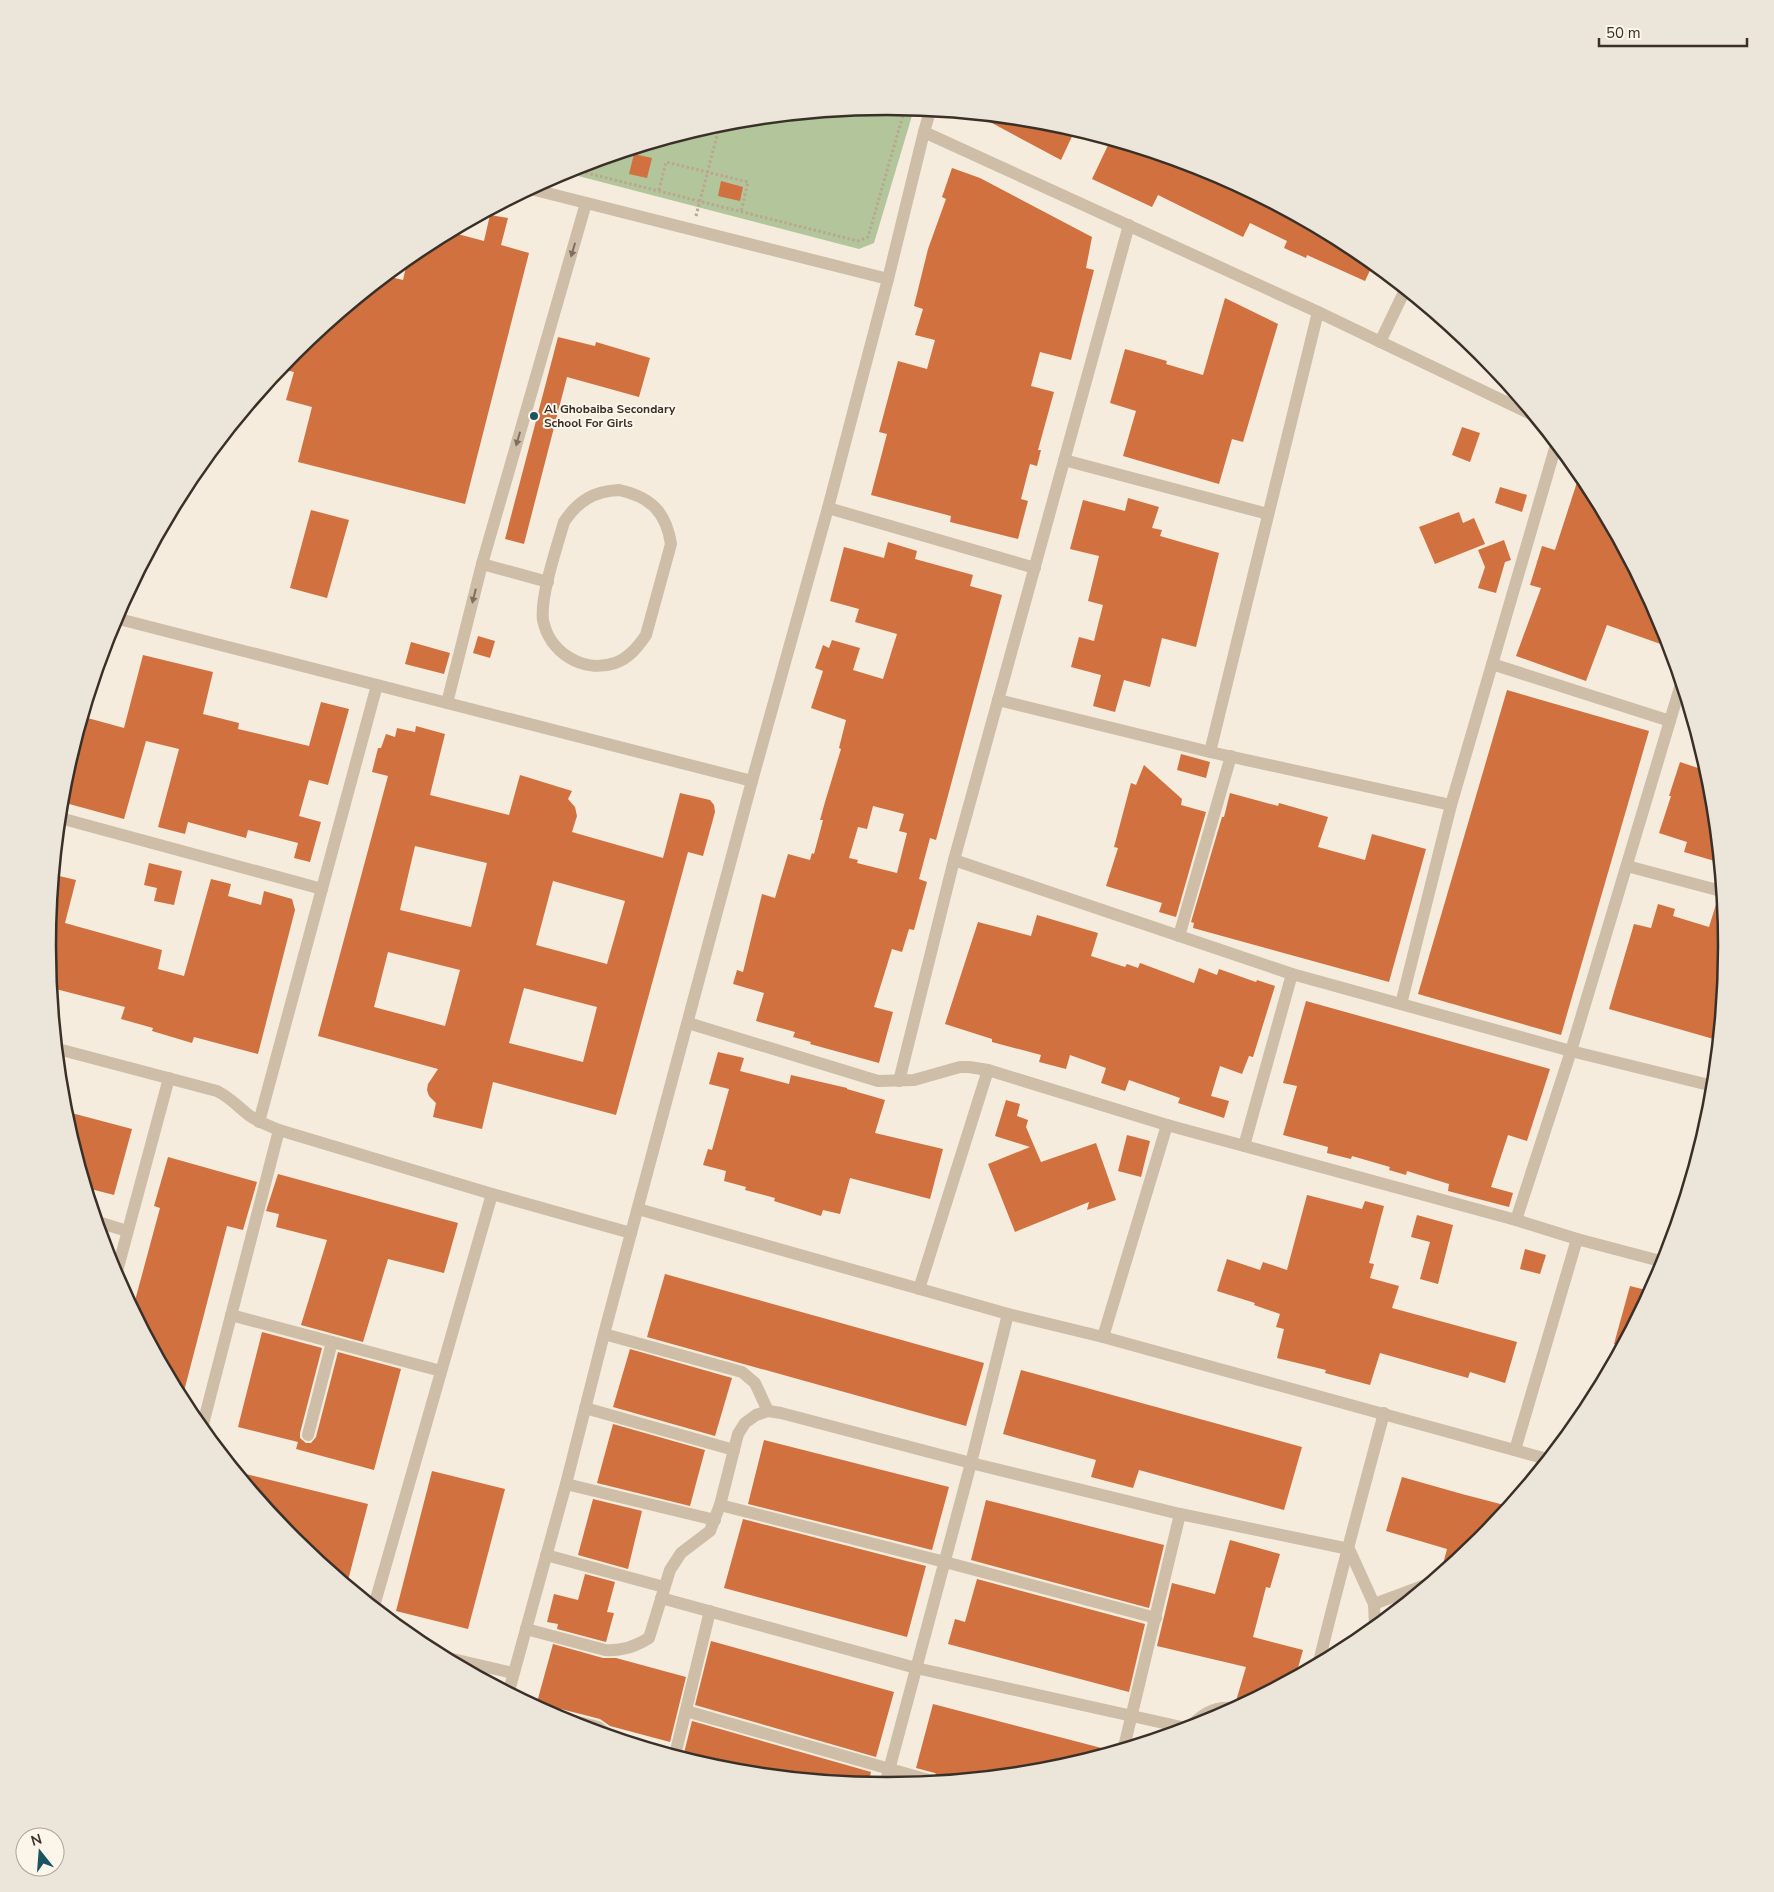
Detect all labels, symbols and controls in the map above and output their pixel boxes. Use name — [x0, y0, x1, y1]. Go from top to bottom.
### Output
scale bar — [1599, 15, 1746, 47]
text: 50 m — [1606, 23, 1641, 43]
one-way arrow — [568, 242, 576, 257]
place label: Al Ghobaiba Secondary School For Girls — [544, 401, 676, 431]
marker: Al Ghobaiba Secondary School For Girls — [528, 410, 540, 422]
one-way arrow — [514, 432, 522, 447]
one-way arrow — [470, 588, 478, 603]
north arrow — [15, 1827, 65, 1877]
text: N — [29, 1829, 44, 1851]

